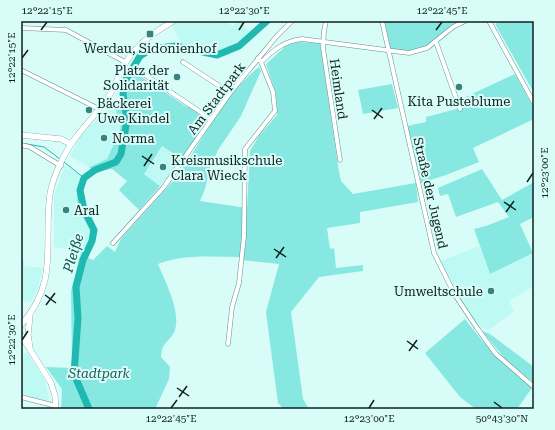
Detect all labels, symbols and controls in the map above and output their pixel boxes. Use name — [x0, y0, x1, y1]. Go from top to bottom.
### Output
text: 12°22'15"E — [21, 5, 73, 16]
text: 12°22'30"E — [218, 5, 270, 16]
text: 12°22'45"E — [416, 5, 468, 16]
marker: Werdau, Sidonienhof — [145, 29, 155, 39]
text: 12°22'15"E — [6, 32, 17, 84]
place label: Werdau, Sidonienhof — [83, 41, 217, 56]
street label: Heimland — [327, 58, 350, 121]
street label: Am Stadtpark — [184, 59, 248, 137]
place label: Platz der Solidarität — [103, 63, 170, 93]
marker: Platz der Solidarität — [172, 72, 182, 82]
marker: Kita Pusteblume — [454, 82, 464, 92]
place label: Kita Pusteblume — [408, 94, 510, 109]
place label: Bäckerei Uwe Kindel — [97, 96, 169, 126]
marker: Bäckerei Uwe Kindel — [84, 105, 94, 115]
place label: Norma — [112, 131, 155, 146]
marker: Norma — [99, 133, 109, 143]
street label: Straße der Jugend — [410, 136, 451, 251]
text: 12°23'00"E — [539, 147, 550, 199]
place label: Kreismusikschule Clara Wieck — [171, 153, 282, 183]
marker: Kreismusikschule Clara Wieck — [158, 162, 168, 172]
place label: Aral — [74, 203, 99, 218]
marker: Aral — [61, 205, 71, 215]
water label: Pleiße — [59, 232, 86, 275]
place label: Umweltschule — [394, 284, 483, 299]
marker: Umweltschule — [486, 286, 496, 296]
text: 12°22'30"E — [6, 314, 17, 366]
park label: Stadtpark — [67, 366, 131, 381]
text: 12°22'45"E — [145, 413, 197, 424]
text: 12°23'00"E — [343, 413, 395, 424]
text: 50°43'30"N — [476, 413, 528, 424]

